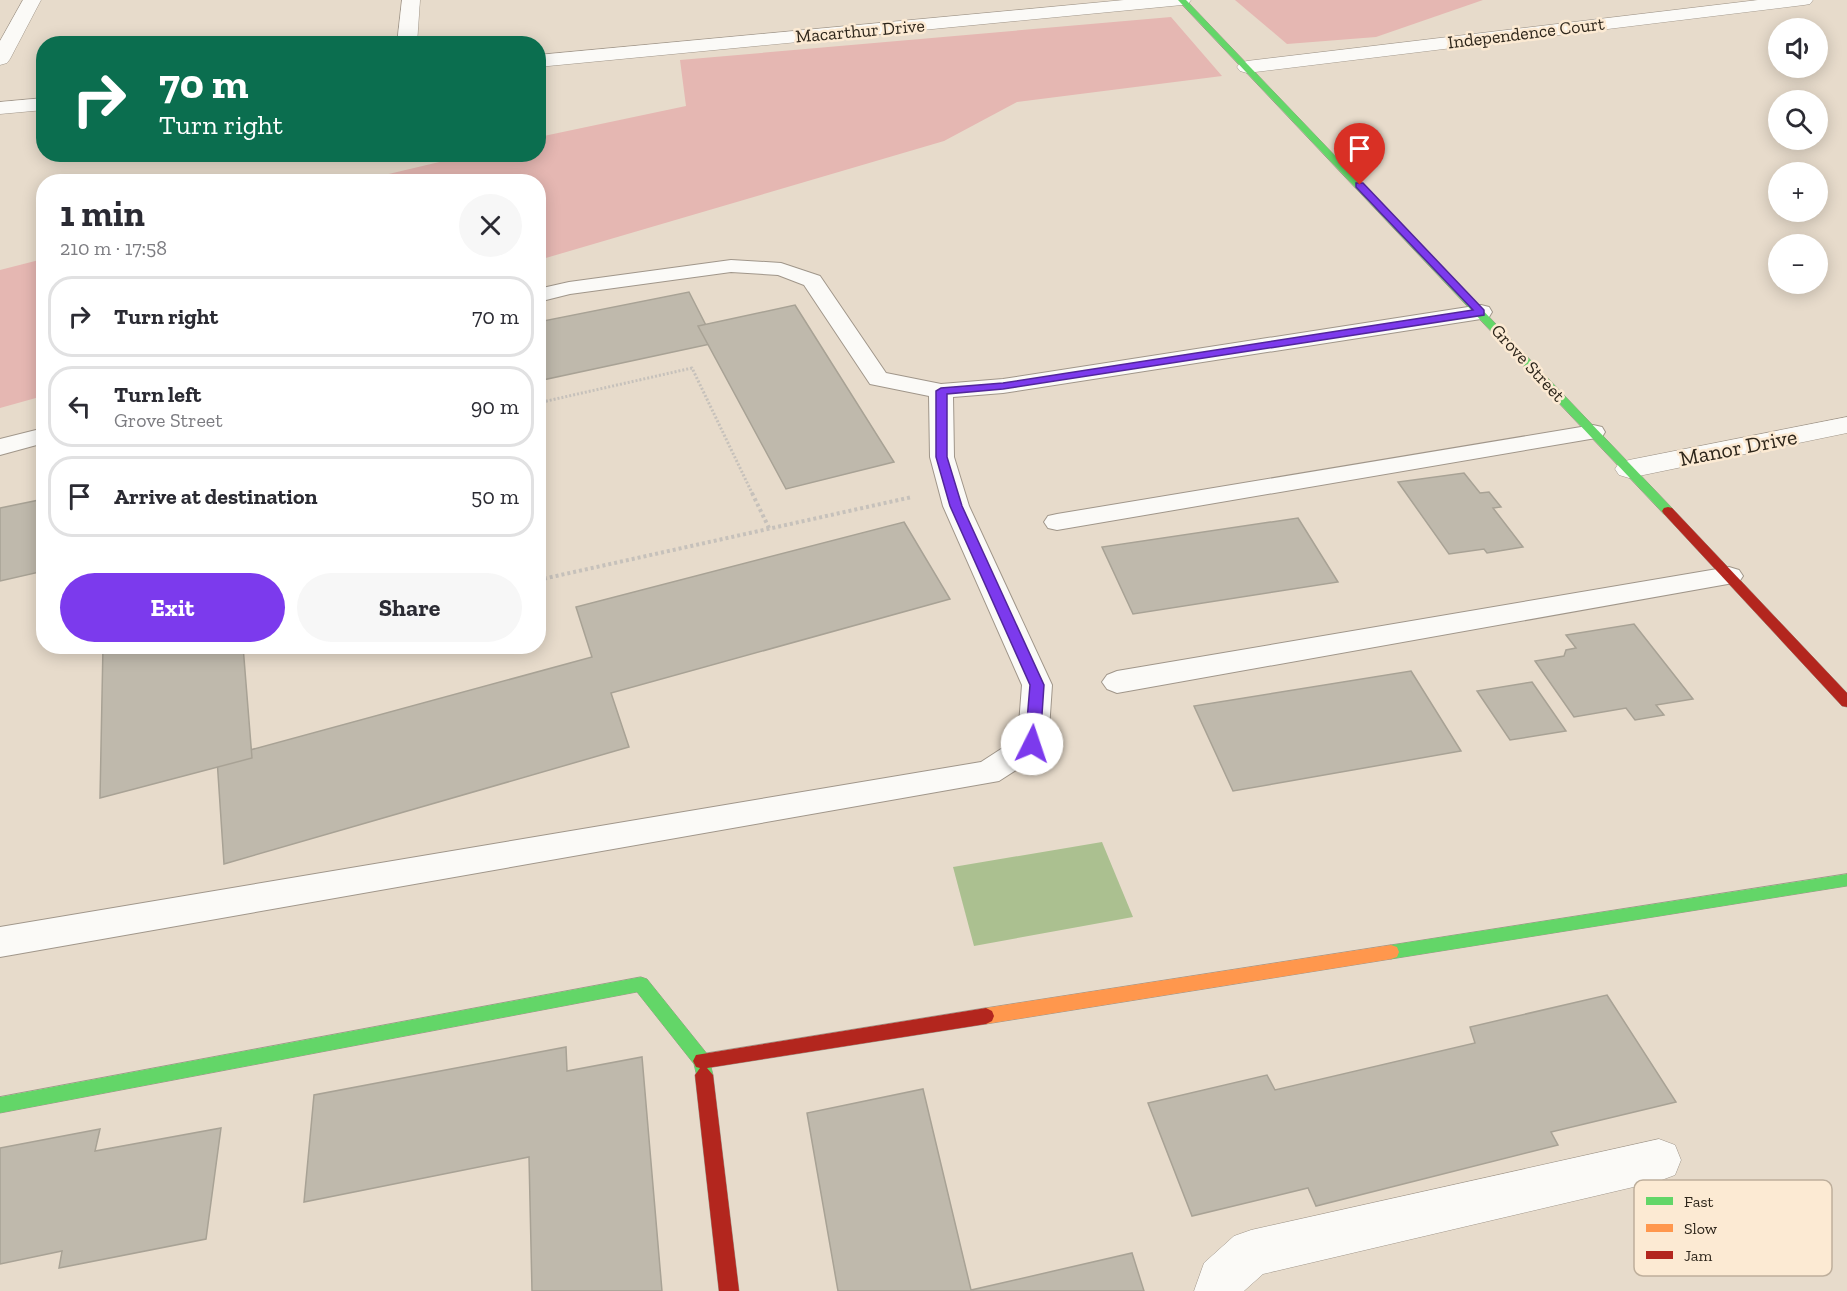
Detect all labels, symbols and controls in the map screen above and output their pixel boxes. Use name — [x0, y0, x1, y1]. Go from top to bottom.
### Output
street label: Independence Court — [1446, 12, 1606, 54]
street label: Macarthur Drive — [795, 14, 925, 48]
map controls — [1768, 18, 1828, 294]
button: sound — [1768, 18, 1828, 78]
text: 70 m — [159, 58, 249, 109]
icon: right — [60, 60, 138, 138]
button: search — [1768, 90, 1828, 150]
text: Turn right — [159, 109, 283, 141]
pin — [1334, 123, 1385, 185]
icon: arrive — [1343, 132, 1376, 165]
button: + — [1768, 162, 1828, 222]
text: 1 min — [60, 192, 145, 235]
button: close — [459, 194, 522, 257]
button: − — [1768, 234, 1828, 294]
text: 210 m · 17:58 — [60, 236, 167, 260]
icon: right — [63, 300, 96, 333]
text: Turn right — [114, 303, 218, 330]
text: 70 m — [472, 303, 519, 330]
street label: Grove Street — [1487, 320, 1570, 406]
text: Turn left — [114, 381, 201, 408]
icon: left — [63, 390, 96, 423]
text: 90 m — [471, 393, 519, 420]
text: Grove Street — [114, 408, 223, 432]
street label: Manor Drive — [1677, 423, 1799, 472]
icon: arrive — [63, 480, 96, 513]
text: Arrive at destination — [114, 483, 317, 510]
text: 50 m — [471, 483, 519, 510]
button: Exit — [60, 573, 285, 642]
button: Share — [297, 573, 522, 642]
position arrow — [1000, 712, 1064, 776]
legend — [1634, 1180, 1832, 1276]
text: Fast — [1684, 1192, 1713, 1211]
text: Slow — [1684, 1219, 1718, 1238]
text: Jam — [1684, 1246, 1713, 1265]

